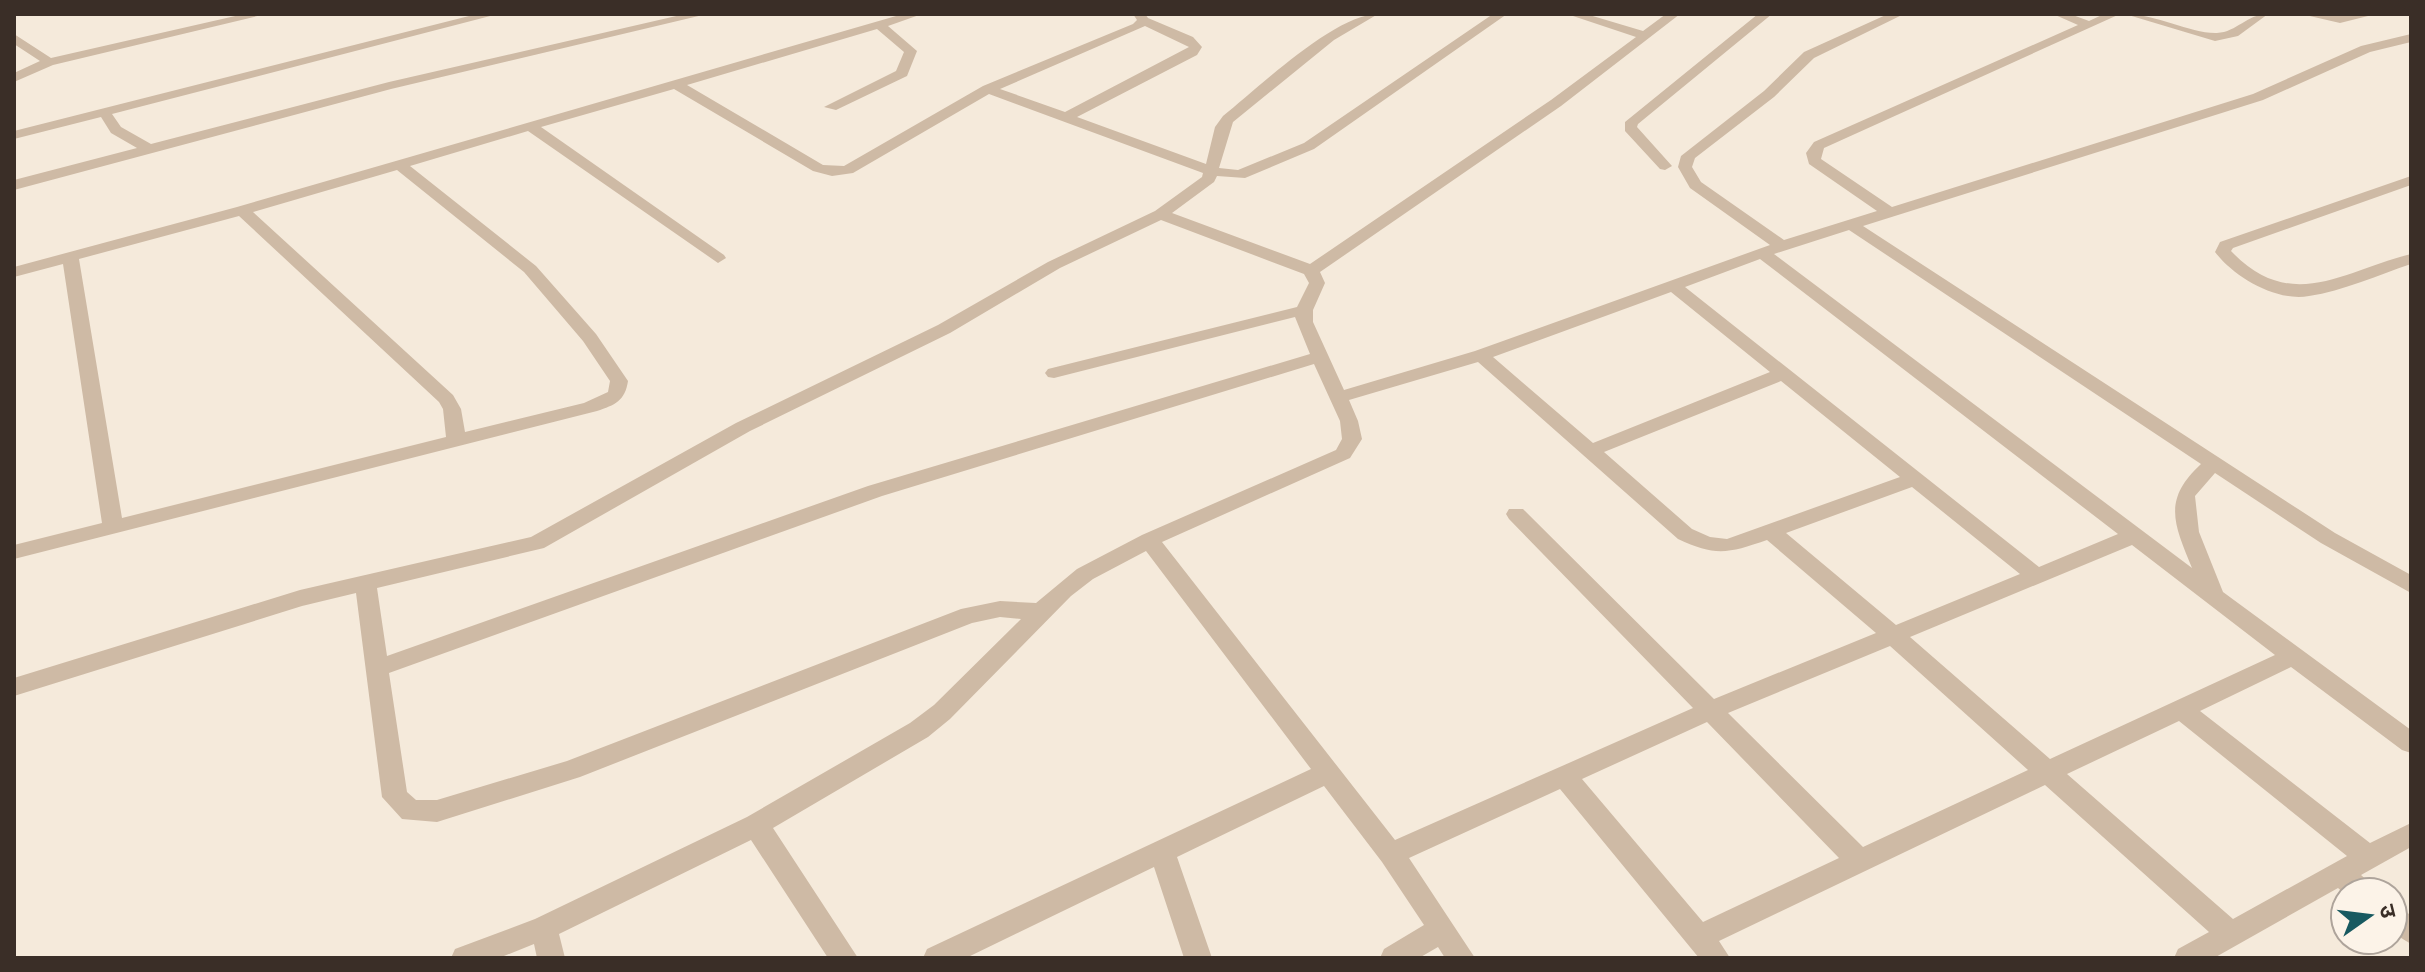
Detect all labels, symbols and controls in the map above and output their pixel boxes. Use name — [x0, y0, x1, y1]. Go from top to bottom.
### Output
north arrow — [2329, 876, 2409, 956]
text: उ — [2373, 901, 2406, 922]

